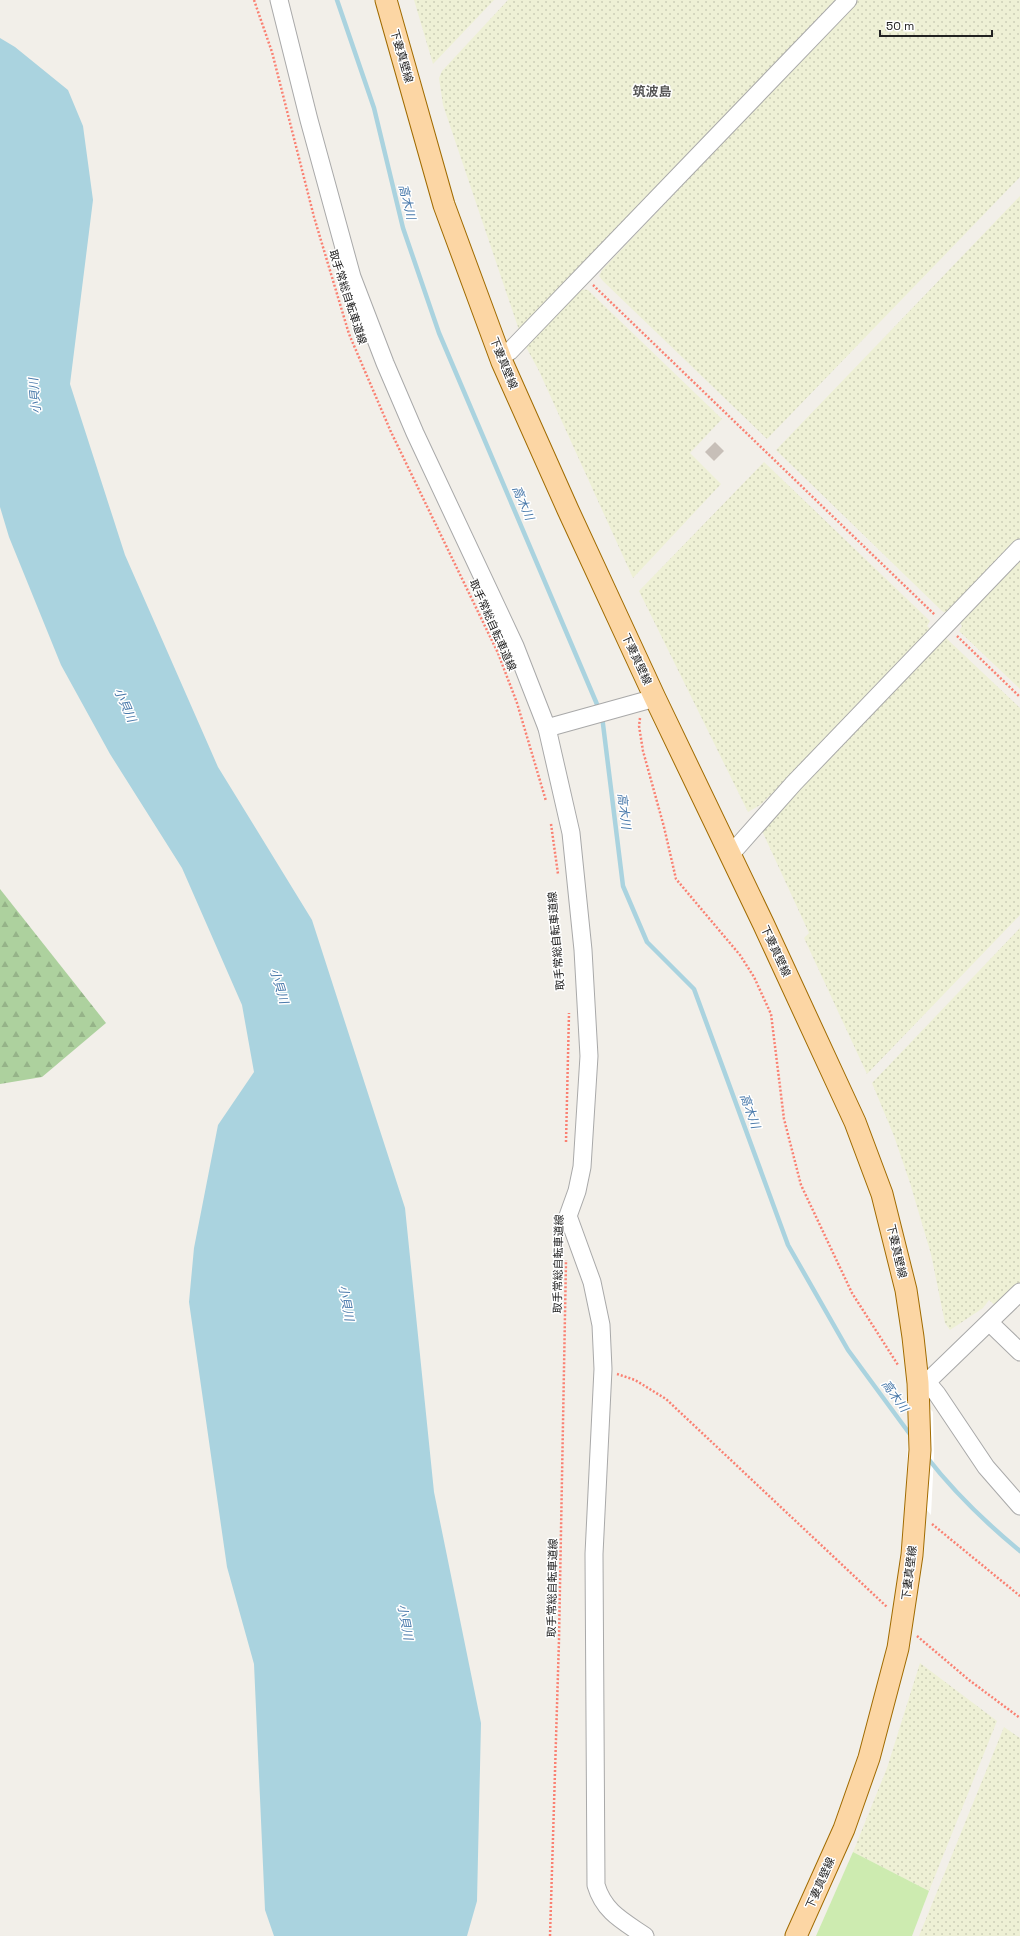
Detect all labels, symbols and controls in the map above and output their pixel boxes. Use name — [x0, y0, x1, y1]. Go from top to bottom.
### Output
scale bar — [880, 12, 992, 38]
text: 50 m — [886, 18, 914, 34]
street label: 下妻真壁線 — [388, 28, 416, 84]
district label: 筑波島 — [632, 83, 672, 100]
water label: 高木川 — [395, 183, 420, 223]
street label: 取手常総自転車道線 — [326, 248, 370, 346]
street label: 下妻真壁線 — [487, 335, 521, 391]
water label: 小貝川 — [25, 375, 45, 415]
water label: 高木川 — [509, 483, 538, 525]
street label: 取手常総自転車道線 — [466, 577, 520, 673]
street label: 下妻真壁線 — [619, 631, 655, 687]
water label: 小貝川 — [110, 685, 140, 727]
water label: 高木川 — [614, 792, 634, 832]
street label: 取手常総自転車道線 — [545, 891, 567, 991]
street label: 下妻真壁線 — [758, 923, 794, 979]
water label: 小貝川 — [266, 966, 292, 1007]
water label: 高木川 — [736, 1091, 764, 1133]
street label: 取手常総自転車道線 — [550, 1214, 566, 1314]
street label: 下妻真壁線 — [884, 1223, 910, 1279]
water label: 小貝川 — [335, 1284, 358, 1324]
water label: 高木川 — [878, 1377, 913, 1417]
street label: 取手常総自転車道線 — [544, 1538, 560, 1638]
street label: 下妻真壁線 — [899, 1545, 919, 1601]
water label: 小貝川 — [394, 1603, 417, 1643]
street label: 下妻真壁線 — [802, 1855, 838, 1911]

